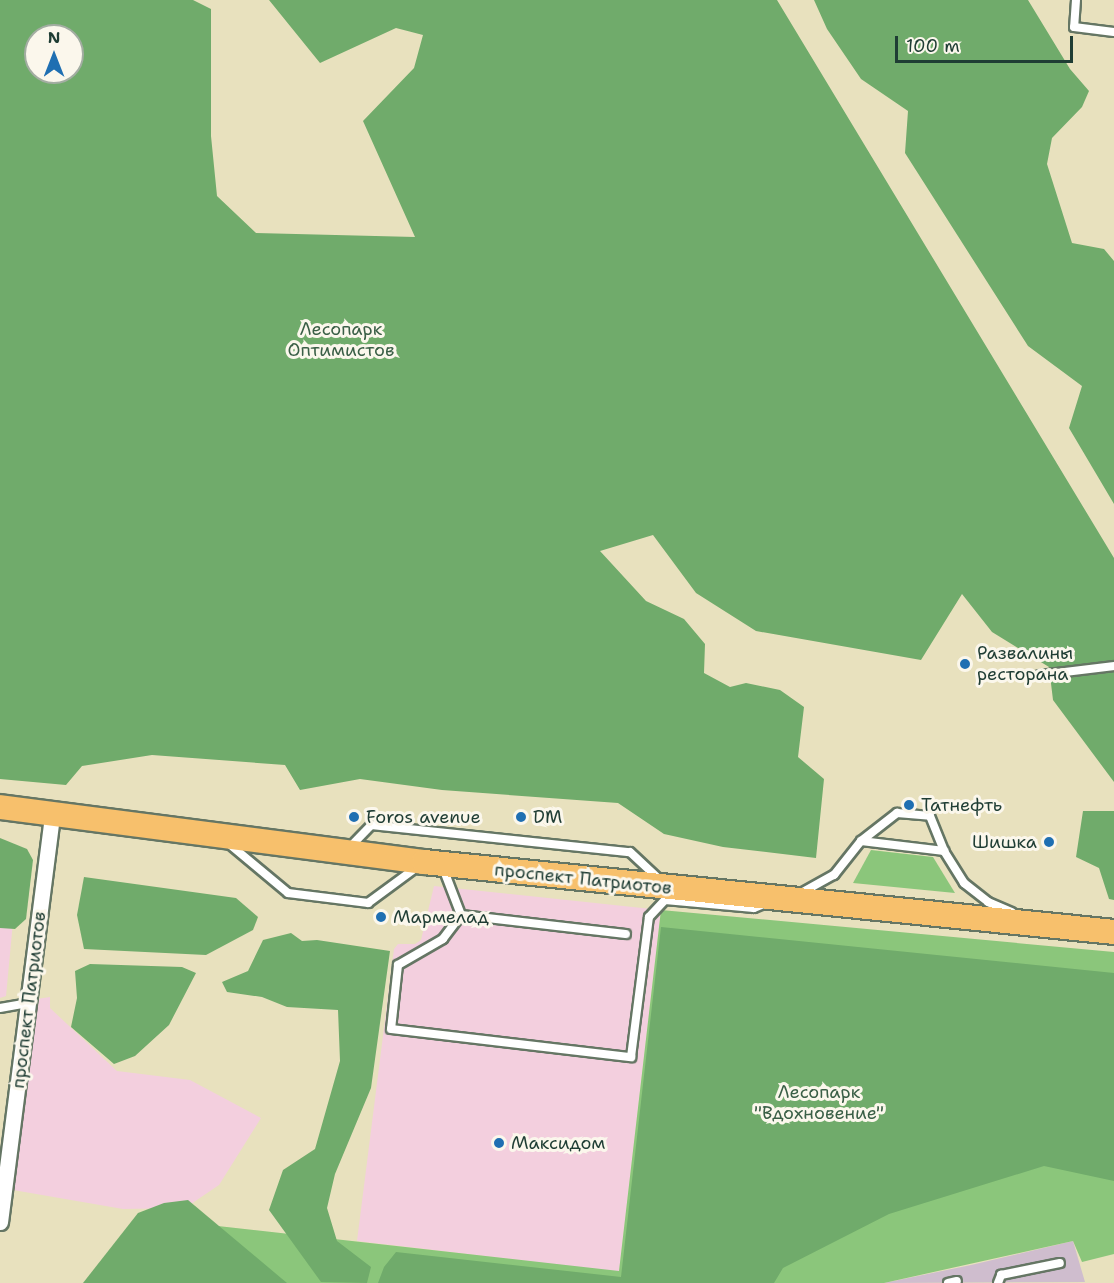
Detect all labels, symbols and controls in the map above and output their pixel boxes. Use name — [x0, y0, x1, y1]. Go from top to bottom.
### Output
north arrow — [24, 24, 84, 84]
scale bar — [898, 24, 1076, 62]
text: N — [48, 27, 60, 48]
text: 100 m — [906, 34, 960, 58]
park label: Лесопарк Оптимистов — [288, 319, 394, 362]
place label: Развалины ресторана — [977, 643, 1073, 686]
marker: Развалины ресторана — [958, 657, 972, 671]
place label: Татнефть — [921, 794, 1002, 816]
marker: Татнефть — [902, 798, 916, 812]
place label: Foros avenue — [366, 806, 481, 828]
place label: DM — [533, 806, 562, 828]
marker: Foros avenue — [347, 810, 361, 824]
marker: DM — [514, 810, 528, 824]
place label: Шишка — [972, 831, 1037, 853]
marker: Шишка — [1042, 835, 1056, 849]
street label: проспект Патриотов — [493, 859, 673, 899]
place label: Мармелад — [393, 906, 489, 928]
street label: проспект Патриотов — [7, 910, 51, 1090]
marker: Мармелад — [374, 910, 388, 924]
park label: Лесопарк "Вдохновение" — [754, 1082, 884, 1124]
place label: Максидом — [511, 1132, 605, 1154]
marker: Максидом — [492, 1136, 506, 1150]

